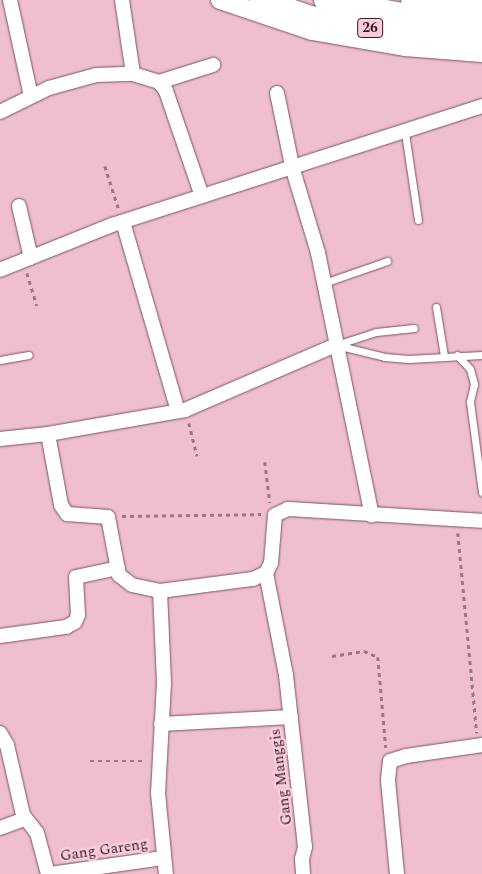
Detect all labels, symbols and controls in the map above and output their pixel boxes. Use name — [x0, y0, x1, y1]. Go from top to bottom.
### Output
road number: 26 — [356, 16, 384, 40]
street label: Gang Manggis — [266, 728, 296, 826]
street label: Gang Gareng — [59, 835, 149, 865]

